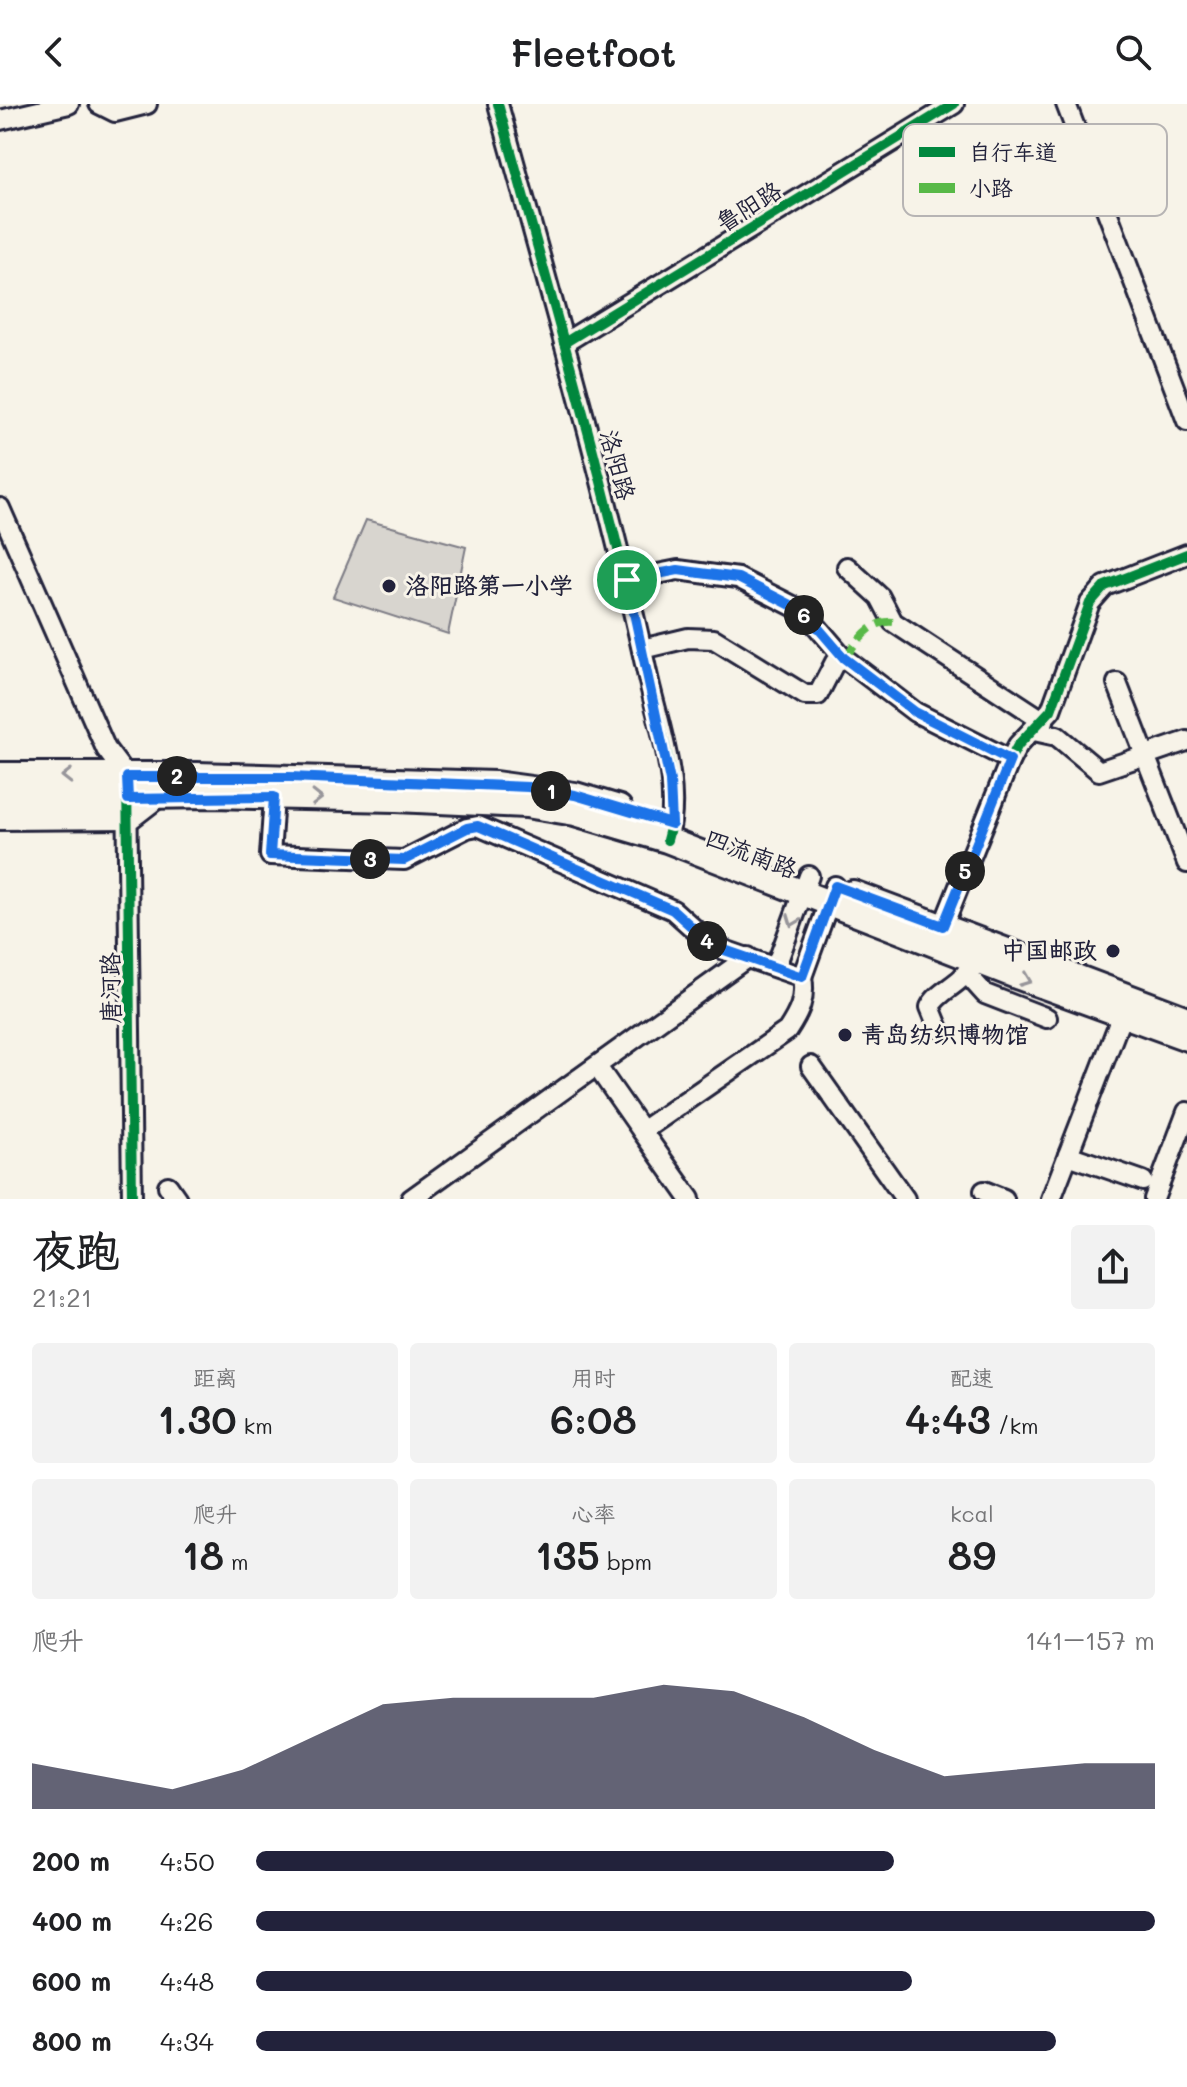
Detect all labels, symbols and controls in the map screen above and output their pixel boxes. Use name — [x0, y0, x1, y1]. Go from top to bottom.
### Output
text: Fleetfoot — [511, 29, 676, 76]
icon: back — [32, 30, 76, 74]
icon: search — [1111, 30, 1155, 74]
legend — [903, 124, 1167, 216]
text: 自行车道 — [969, 137, 1057, 166]
text: 小路 — [969, 173, 1013, 202]
street label: 鲁阳路 — [709, 174, 787, 238]
street label: 洛阳路 — [594, 426, 643, 503]
pin — [593, 546, 661, 614]
icon: arrive — [605, 558, 649, 602]
place label: 洛阳路第一小学 — [405, 569, 573, 600]
marker: 洛阳路第一小学 — [380, 577, 398, 595]
pin: 6 — [784, 595, 824, 635]
text: 6 — [797, 600, 811, 629]
pin: 2 — [157, 756, 197, 796]
text: 2 — [171, 761, 183, 790]
one-way arrow — [60, 767, 73, 785]
pin: 1 — [531, 771, 571, 811]
text: 1 — [546, 776, 556, 805]
one-way arrow — [311, 789, 324, 806]
street label: 四流南路 — [701, 821, 802, 884]
pin: 3 — [350, 839, 390, 879]
text: 3 — [363, 844, 377, 873]
pin: 5 — [945, 851, 985, 891]
text: 5 — [959, 856, 971, 885]
one-way arrow — [786, 913, 802, 927]
pin: 4 — [687, 921, 727, 961]
text: 4 — [700, 926, 714, 955]
place label: 中国邮政 — [1001, 934, 1097, 965]
marker: 中国邮政 — [1104, 942, 1122, 960]
street label: 唐河路 — [94, 952, 125, 1024]
one-way arrow — [1018, 970, 1032, 987]
place label: 青岛纺织博物馆 — [861, 1018, 1029, 1049]
marker: 青岛纺织博物馆 — [836, 1026, 854, 1044]
text: 夜跑 — [32, 1221, 120, 1278]
button: share — [1071, 1225, 1155, 1309]
text: 21:21 — [32, 1280, 92, 1314]
text: 距离 — [193, 1363, 237, 1392]
text: 用时 — [571, 1363, 616, 1392]
text: 配速 — [950, 1363, 994, 1392]
text: 1.30 — [157, 1392, 237, 1444]
text: 6:08 — [550, 1392, 637, 1444]
text: 4:43 — [905, 1392, 991, 1444]
text: km — [237, 1411, 273, 1440]
text: /km — [991, 1411, 1039, 1440]
text: 爬升 — [193, 1499, 237, 1528]
text: 心率 — [571, 1499, 616, 1528]
text: kcal — [950, 1499, 994, 1528]
text: 18 — [182, 1528, 224, 1580]
text: 135 — [535, 1528, 600, 1580]
text: 89 — [948, 1528, 996, 1580]
text: m — [224, 1547, 249, 1576]
text: bpm — [600, 1547, 652, 1576]
text: 爬升 — [32, 1623, 84, 1657]
text: 141–157 m — [1025, 1623, 1155, 1657]
text: 200 m — [32, 1844, 110, 1878]
text: 4:50 — [160, 1844, 215, 1878]
text: 400 m — [32, 1904, 112, 1938]
text: 4:26 — [160, 1904, 214, 1938]
text: 600 m — [32, 1964, 111, 1998]
text: 4:48 — [160, 1964, 214, 1998]
text: 800 m — [32, 2024, 112, 2058]
text: 4:34 — [160, 2024, 214, 2058]

